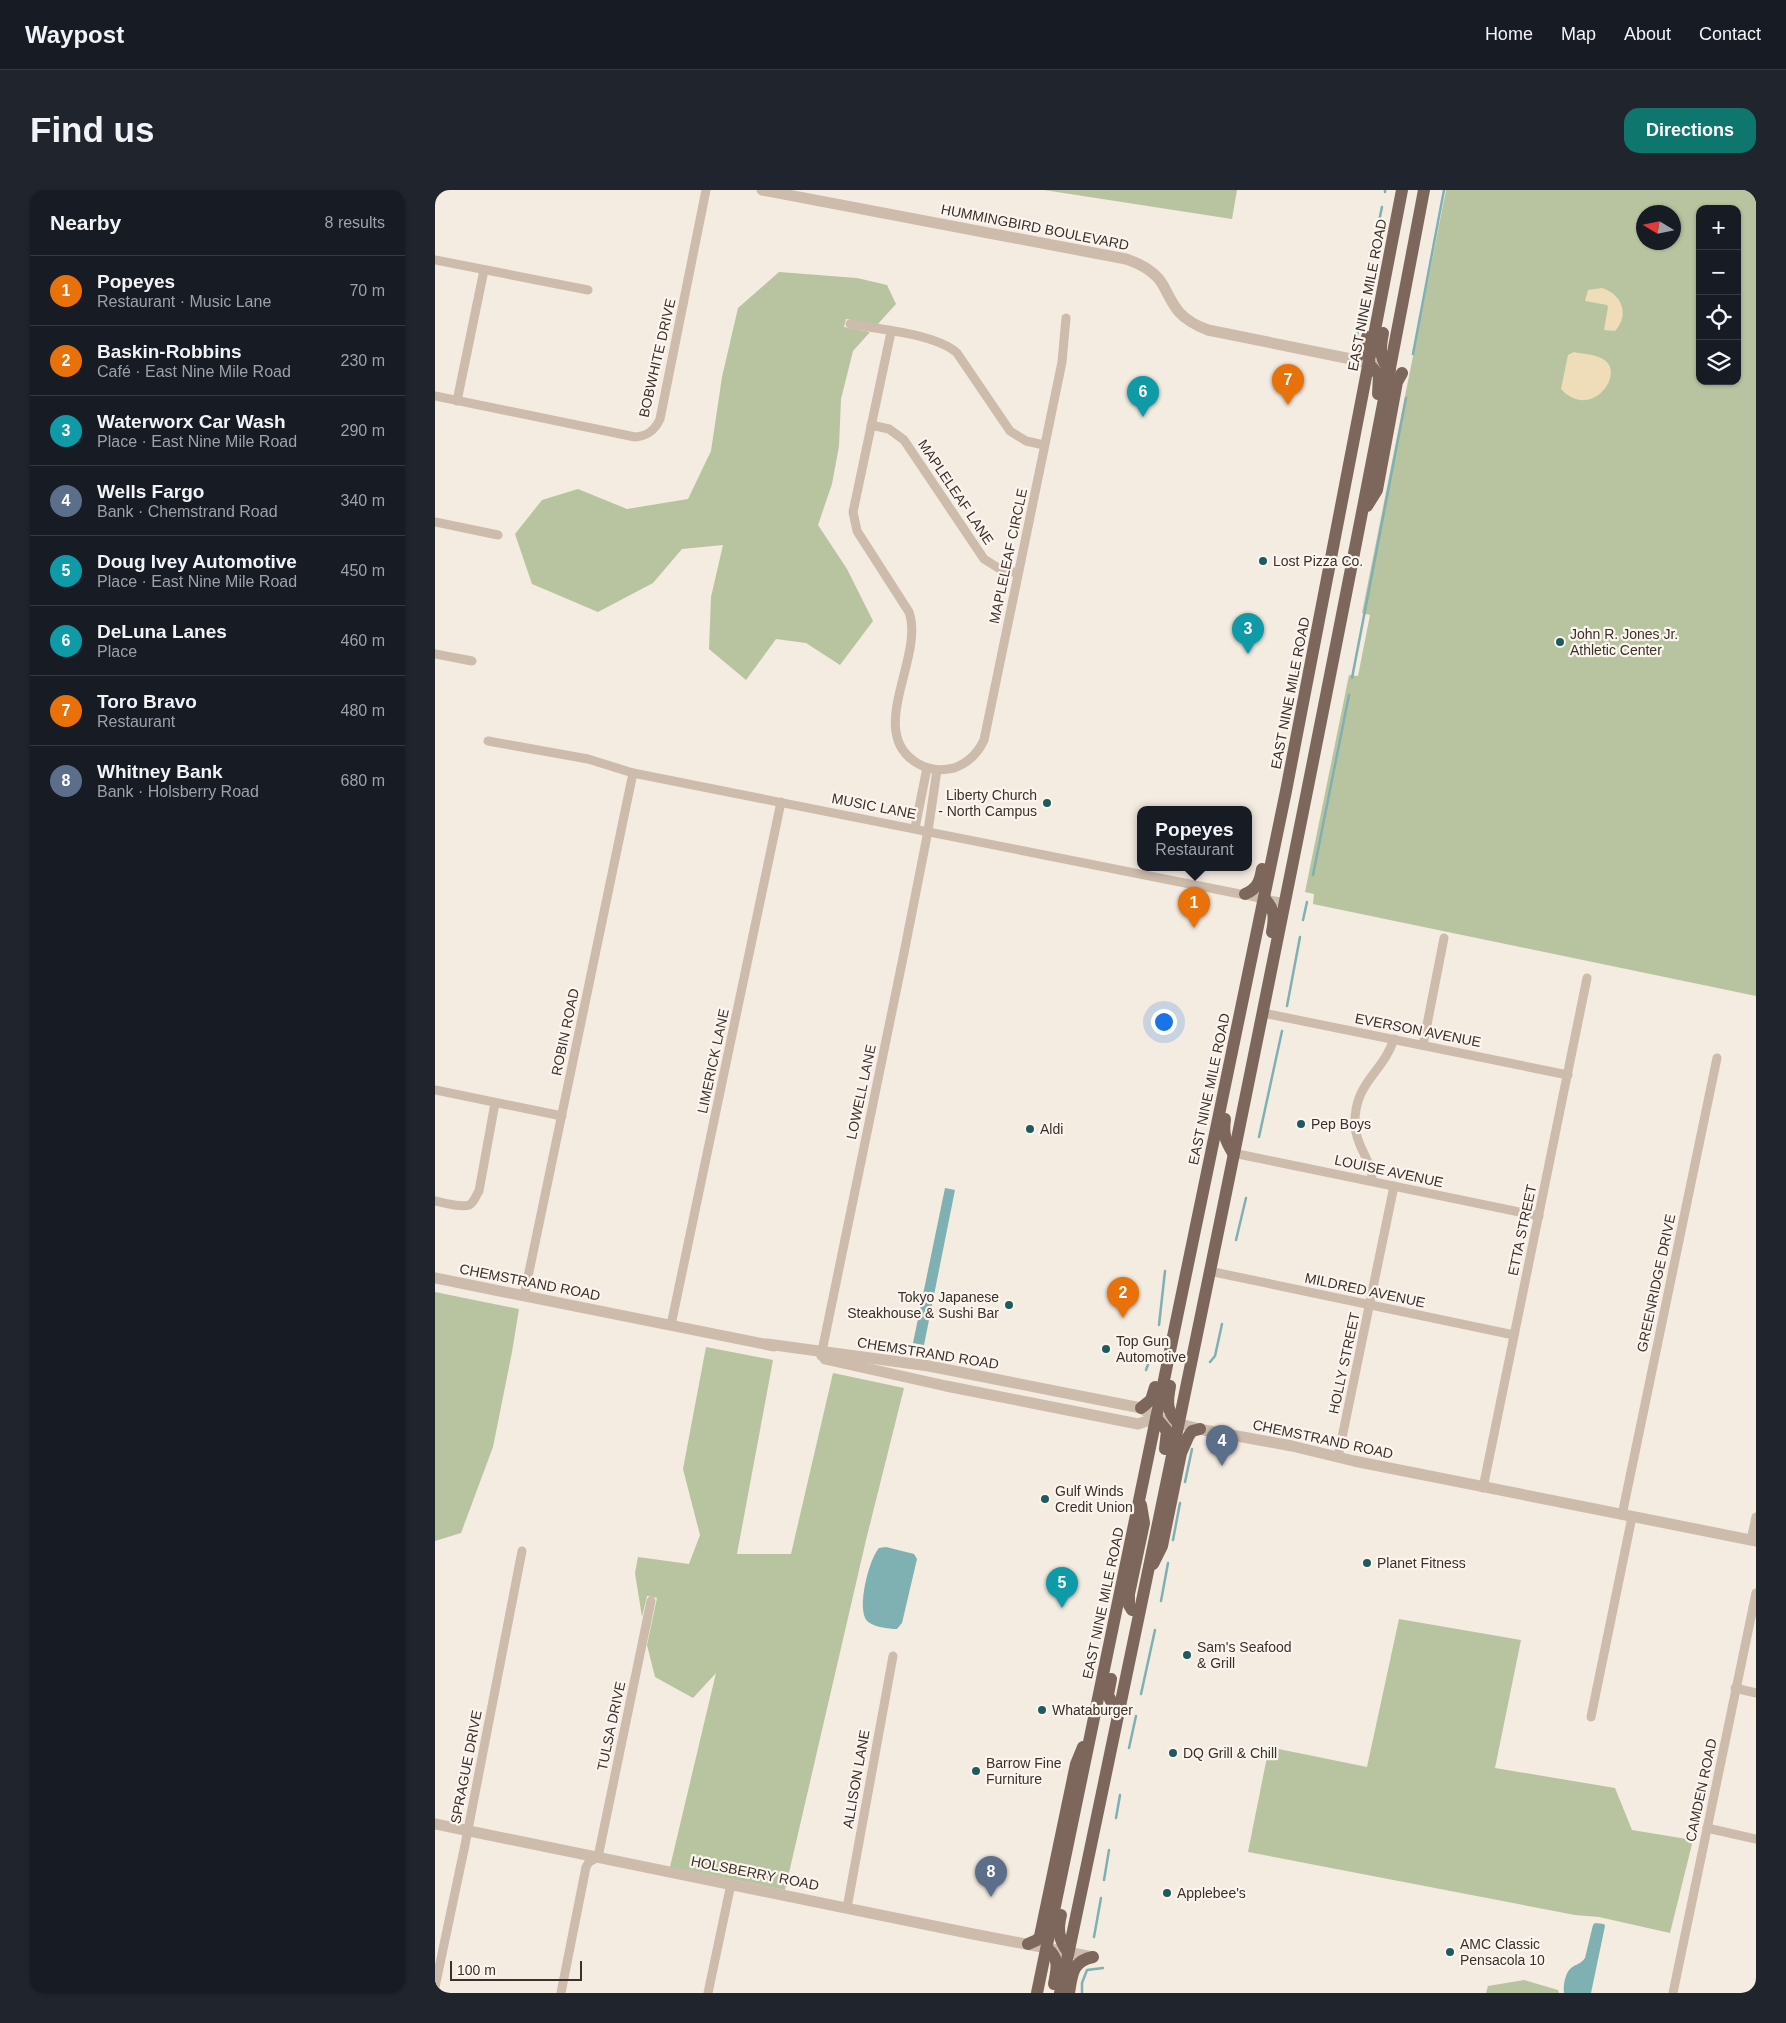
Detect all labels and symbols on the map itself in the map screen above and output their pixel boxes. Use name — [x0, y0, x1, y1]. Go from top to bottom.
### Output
street label: HUMMINGBIRD BOULEVARD — [940, 201, 1130, 253]
north arrow — [1636, 205, 1681, 250]
street label: EAST NINE MILE ROAD — [1344, 218, 1390, 372]
street label: BOBWHITE DRIVE — [636, 297, 678, 419]
pin: 7 — [1272, 364, 1304, 405]
pin: 6 — [1127, 376, 1159, 417]
street label: MAPLELEAF LANE — [915, 437, 997, 547]
street label: MAPLELEAF CIRCLE — [986, 487, 1030, 625]
place label: Lost Pizza Co. — [1273, 553, 1363, 569]
marker: Lost Pizza Co. — [1257, 555, 1269, 567]
pin: 3 — [1232, 613, 1264, 654]
street label: EAST NINE MILE ROAD — [1267, 616, 1313, 770]
place label: John R. Jones Jr. Athletic Center — [1570, 626, 1678, 658]
marker: John R. Jones Jr. Athletic Center — [1554, 636, 1566, 648]
place label: Liberty Church - North Campus — [938, 787, 1037, 819]
street label: MUSIC LANE — [830, 790, 918, 822]
marker: Liberty Church - North Campus — [1041, 797, 1053, 809]
pin: 1 — [1178, 887, 1210, 928]
street label: ROBIN ROAD — [548, 987, 582, 1077]
street label: LIMERICK LANE — [694, 1007, 732, 1115]
your location — [1151, 1009, 1177, 1035]
street label: EVERSON AVENUE — [1354, 1010, 1482, 1050]
street label: EAST NINE MILE ROAD — [1185, 1012, 1233, 1166]
street label: LOWELL LANE — [843, 1043, 879, 1141]
place label: Pep Boys — [1311, 1116, 1371, 1132]
marker: Pep Boys — [1295, 1118, 1307, 1130]
place label: Aldi — [1040, 1121, 1063, 1137]
marker: Aldi — [1024, 1123, 1036, 1135]
street label: LOUISE AVENUE — [1333, 1152, 1445, 1190]
street label: ETTA STREET — [1504, 1182, 1540, 1277]
street label: GREENRIDGE DRIVE — [1634, 1212, 1678, 1354]
street label: CHEMSTRAND ROAD — [458, 1260, 602, 1304]
street label: MILDRED AVENUE — [1303, 1269, 1427, 1311]
pin: 2 — [1107, 1277, 1139, 1318]
place label: Tokyo Japanese Steakhouse & Sushi Bar — [847, 1289, 999, 1321]
marker: Tokyo Japanese Steakhouse & Sushi Bar — [1003, 1299, 1015, 1311]
street label: HOLLY STREET — [1325, 1310, 1363, 1415]
place label: Top Gun Automotive — [1116, 1333, 1186, 1365]
street label: CHEMSTRAND ROAD — [856, 1334, 1000, 1372]
marker: Top Gun Automotive — [1100, 1343, 1112, 1355]
street label: CHEMSTRAND ROAD — [1251, 1416, 1395, 1462]
pin: 4 — [1206, 1425, 1238, 1466]
place label: Gulf Winds Credit Union — [1055, 1483, 1133, 1515]
marker: Gulf Winds Credit Union — [1039, 1493, 1051, 1505]
street label: EAST NINE MILE ROAD — [1079, 1526, 1127, 1680]
place label: Planet Fitness — [1377, 1555, 1466, 1571]
marker: Planet Fitness — [1361, 1557, 1373, 1569]
pin: 5 — [1046, 1567, 1078, 1608]
place label: Sam's Seafood & Grill — [1197, 1639, 1292, 1671]
marker: Sam's Seafood & Grill — [1181, 1649, 1193, 1661]
street label: TULSA DRIVE — [594, 1680, 628, 1772]
place label: Whataburger — [1052, 1702, 1133, 1718]
marker: Whataburger — [1036, 1704, 1048, 1716]
street label: SPRAGUE DRIVE — [447, 1709, 485, 1825]
street label: ALLISON LANE — [839, 1729, 873, 1829]
street label: CAMDEN ROAD — [1682, 1737, 1720, 1843]
place label: DQ Grill & Chill — [1183, 1745, 1277, 1761]
marker: DQ Grill & Chill — [1167, 1747, 1179, 1759]
place label: Barrow Fine Furniture — [986, 1755, 1062, 1787]
marker: Barrow Fine Furniture — [970, 1765, 982, 1777]
street label: HOLSBERRY ROAD — [690, 1853, 820, 1893]
pin: 8 — [975, 1856, 1007, 1897]
place label: Applebee's — [1177, 1885, 1246, 1901]
marker: Applebee's — [1161, 1887, 1173, 1899]
place label: AMC Classic Pensacola 10 — [1460, 1936, 1545, 1968]
marker: AMC Classic Pensacola 10 — [1444, 1946, 1456, 1958]
scale bar — [450, 1958, 583, 1981]

